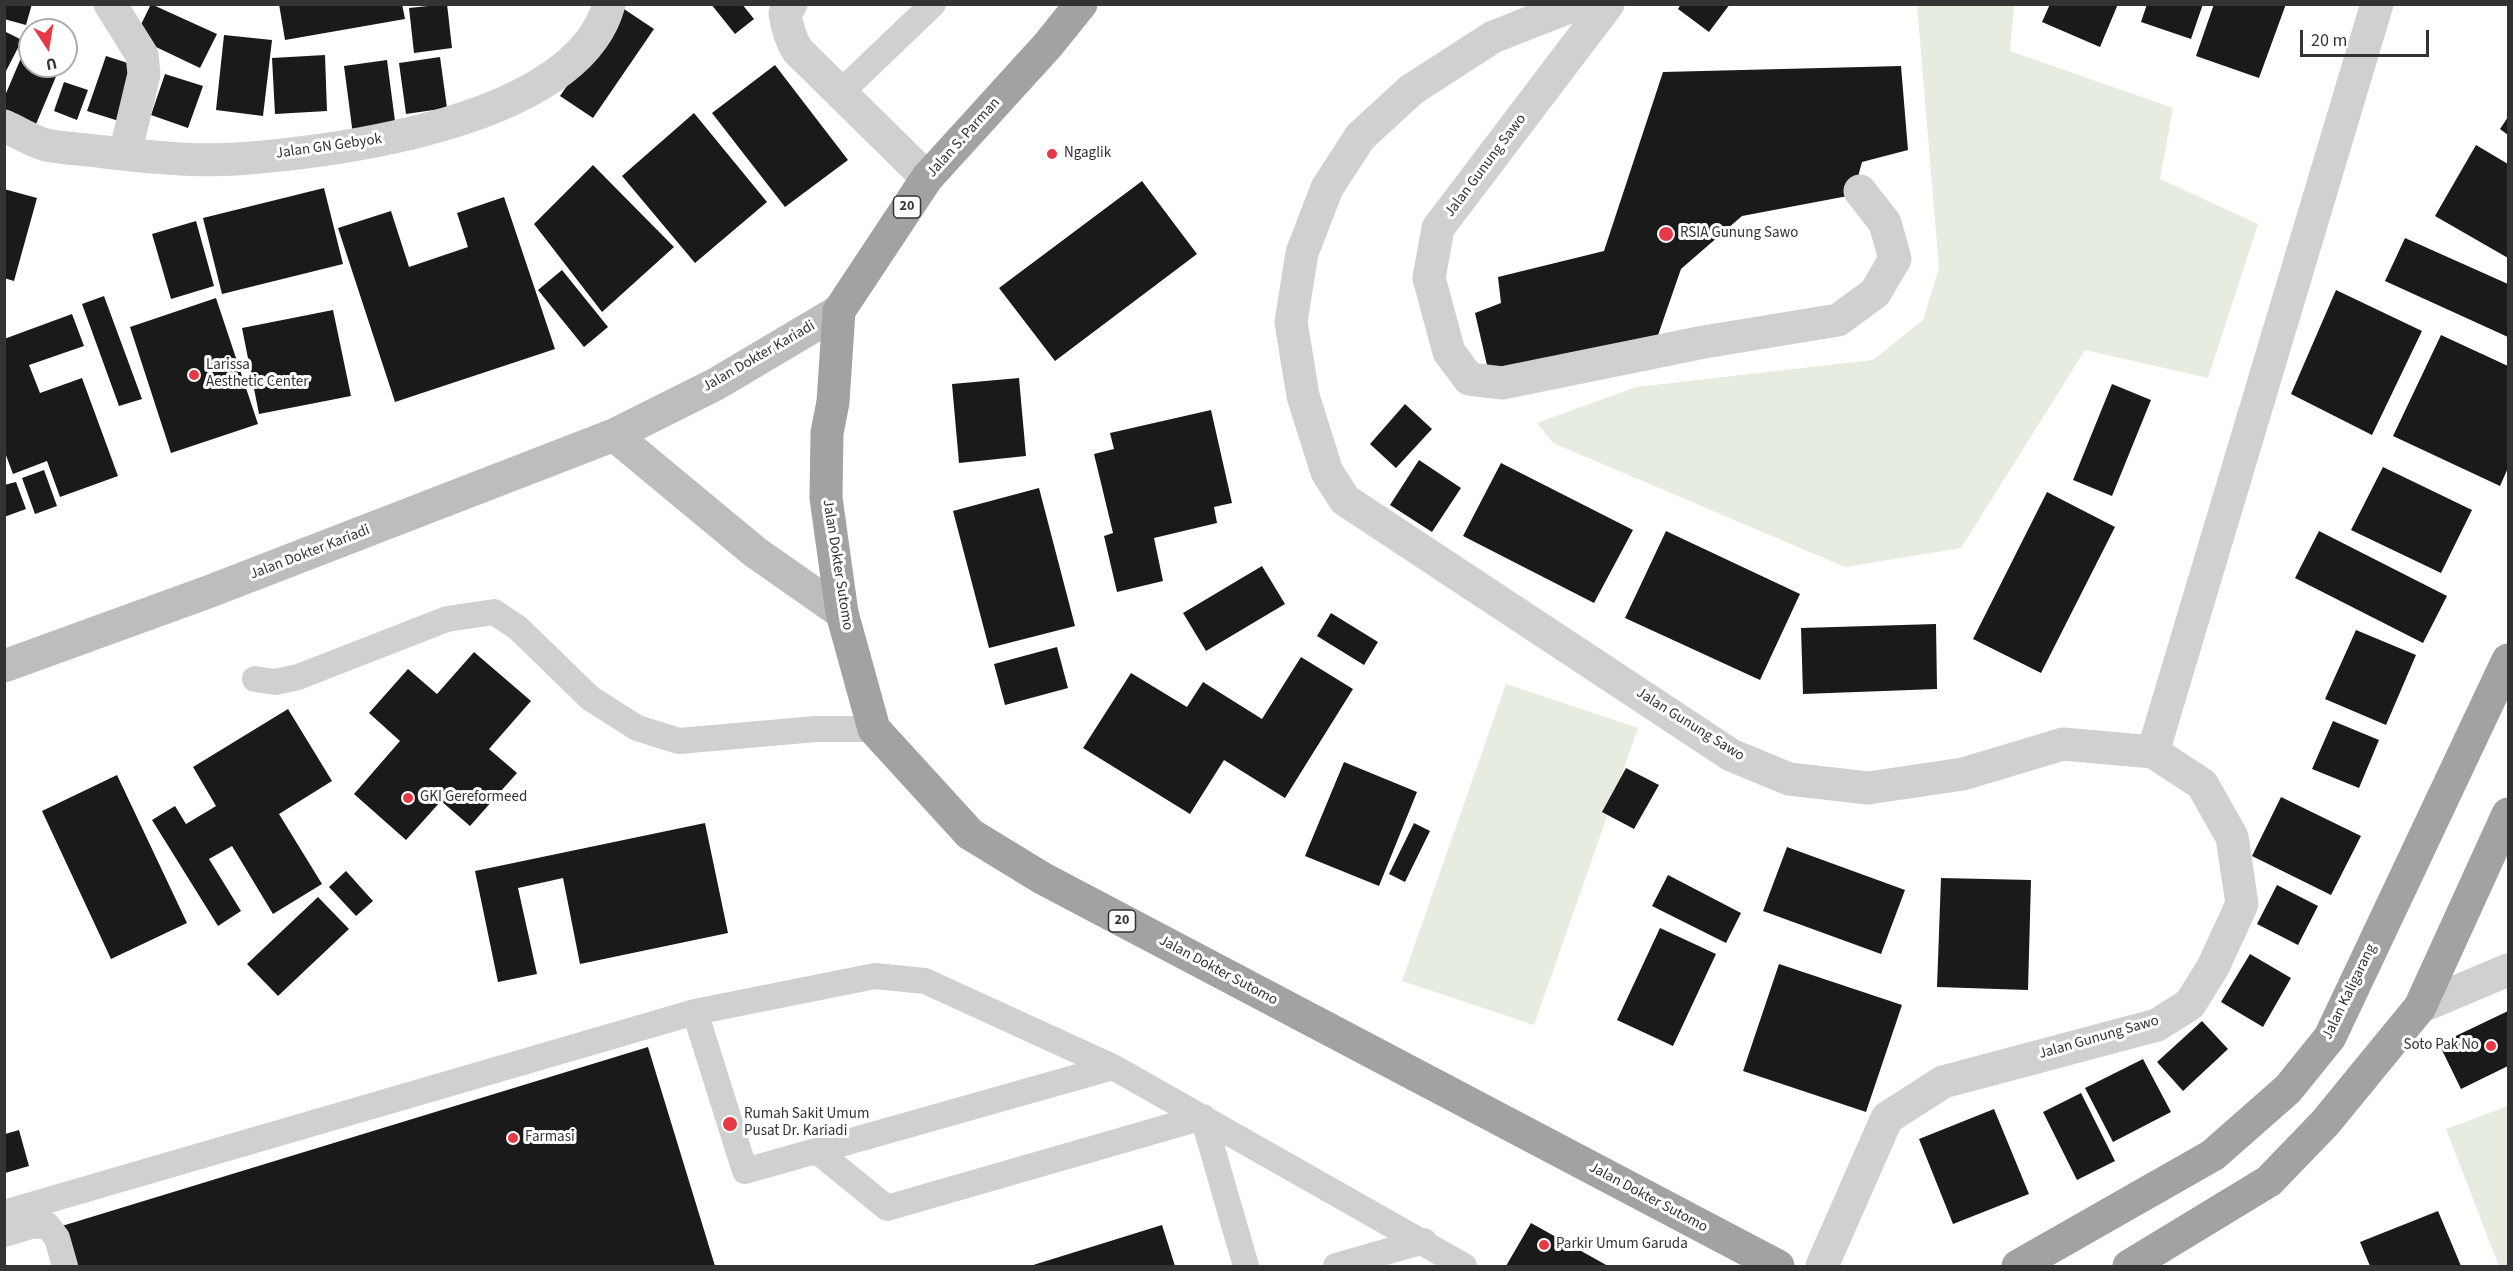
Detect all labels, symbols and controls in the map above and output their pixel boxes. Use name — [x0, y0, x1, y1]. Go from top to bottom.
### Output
north arrow — [18, 18, 78, 78]
scale bar — [2303, 18, 2432, 56]
text: 20 m — [2311, 28, 2347, 53]
text: U — [44, 52, 59, 76]
street label: Jalan S. Parman — [924, 94, 1004, 182]
street label: Jalan Gunung Sawo — [1441, 111, 1531, 221]
street label: Jalan GN Gebyok — [275, 131, 383, 163]
place label: Ngaglik — [1064, 145, 1111, 163]
marker: Ngaglik — [1045, 147, 1059, 161]
road number: 20 — [894, 196, 920, 218]
marker: RSIA Gunung Sawo — [1657, 225, 1675, 243]
place label: RSIA Gunung Sawo — [1680, 225, 1798, 243]
street label: Jalan Dokter Kariadi — [699, 317, 819, 397]
place label: Larissa Aesthetic Center — [206, 357, 308, 392]
marker: Larissa Aesthetic Center — [187, 368, 201, 382]
street label: Jalan Dokter Sutomo — [818, 498, 856, 632]
street label: Jalan Dokter Kariadi — [247, 522, 373, 584]
street label: Jalan Gunung Sawo — [1633, 684, 1747, 766]
place label: GKI Gereformeed — [420, 789, 527, 807]
marker: GKI Gereformeed — [401, 791, 415, 805]
road number: 20 — [1108, 910, 1136, 932]
street label: Jalan Dokter Sutomo — [1155, 932, 1281, 1010]
street label: Jalan Kaligarang — [2319, 941, 2381, 1043]
street label: Jalan Gunung Sawo — [2037, 1012, 2161, 1064]
place label: Soto Pak No — [2403, 1037, 2479, 1055]
marker: Soto Pak No — [2484, 1039, 2498, 1053]
place label: Rumah Sakit Umum Pusat Dr. Kariadi — [744, 1106, 869, 1141]
marker: Rumah Sakit Umum Pusat Dr. Kariadi — [721, 1115, 739, 1133]
place label: Farmasi — [525, 1129, 575, 1147]
marker: Farmasi — [506, 1131, 520, 1145]
street label: Jalan Dokter Sutomo — [1585, 1159, 1711, 1237]
place label: Parkir Umum Garuda — [1556, 1236, 1688, 1254]
marker: Parkir Umum Garuda — [1537, 1238, 1551, 1252]

